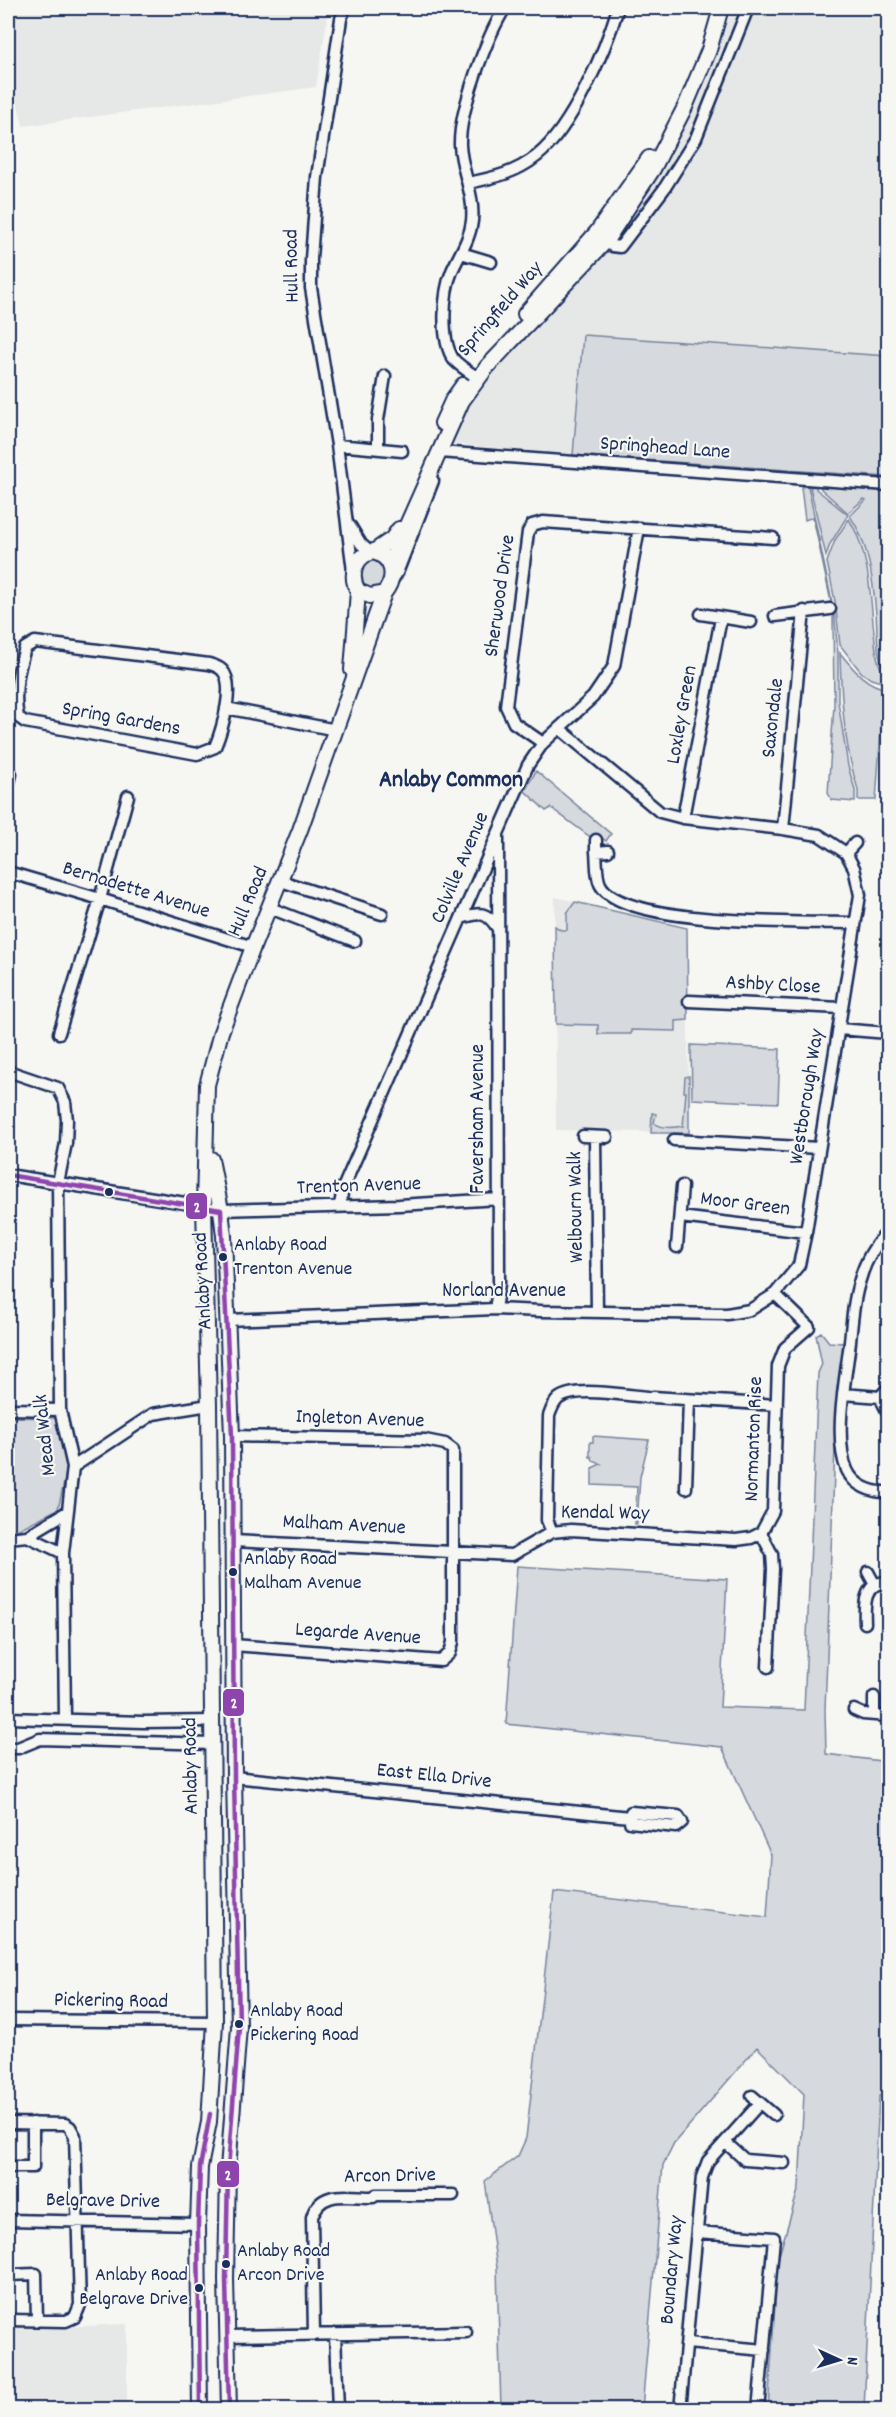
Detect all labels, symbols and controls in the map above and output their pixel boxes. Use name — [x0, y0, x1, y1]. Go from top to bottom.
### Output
street label: Hull Road — [277, 229, 309, 303]
street label: Springfield Way — [451, 255, 552, 365]
street label: Springhead Lane — [599, 429, 731, 469]
street label: Sherwood Drive — [478, 533, 524, 659]
street label: Loxley Green — [660, 663, 706, 767]
street label: Saxondale — [755, 677, 793, 759]
street label: Spring Gardens — [59, 695, 183, 745]
district label: Anlaby Common — [379, 764, 523, 798]
street label: Colville Avenue — [424, 807, 498, 929]
street label: Bernadette Avenue — [59, 854, 213, 928]
street label: Hull Road — [221, 862, 277, 942]
street label: Ashby Close — [725, 969, 821, 1003]
street label: Westborough Way — [783, 1027, 834, 1167]
street label: Faversham Avenue — [464, 1044, 494, 1194]
street label: Welbourn Walk — [561, 1151, 593, 1263]
street label: Trenton Avenue — [296, 1170, 422, 1204]
street label: Moor Green — [698, 1185, 792, 1225]
unlabelled marker — [103, 1186, 115, 1198]
line badge: 2 — [185, 1192, 208, 1220]
text: 2 — [194, 1197, 201, 1220]
street label: Anlaby Road — [186, 1231, 222, 1331]
place label: Anlaby Road Trenton Avenue — [234, 1232, 352, 1284]
marker: Anlaby Road Trenton Avenue — [217, 1251, 229, 1263]
street label: Norland Avenue — [442, 1277, 566, 1307]
street label: Normanton Rise — [738, 1376, 772, 1502]
street label: Mead Walk — [27, 1393, 65, 1477]
street label: Ingleton Avenue — [295, 1403, 425, 1437]
street label: Kendal Way — [560, 1498, 650, 1530]
street label: Malham Avenue — [282, 1508, 406, 1544]
place label: Anlaby Road Malham Avenue — [244, 1546, 362, 1598]
marker: Anlaby Road Malham Avenue — [227, 1566, 239, 1578]
street label: Legarde Avenue — [294, 1616, 422, 1654]
line badge: 2 — [222, 1688, 245, 1717]
text: 2 — [231, 1693, 238, 1716]
street label: Anlaby Road — [176, 1717, 208, 1815]
street label: East Ella Drive — [375, 1756, 493, 1798]
street label: Pickering Road — [54, 1986, 168, 2018]
place label: Anlaby Road Pickering Road — [250, 1998, 359, 2050]
marker: Anlaby Road Pickering Road — [233, 2018, 245, 2030]
line badge: 2 — [216, 2160, 240, 2188]
street label: Arcon Drive — [344, 2161, 436, 2193]
text: 2 — [225, 2165, 232, 2188]
street label: Belgrave Drive — [46, 2186, 160, 2218]
street label: Boundary Way — [653, 2214, 693, 2326]
place label: Anlaby Road Arcon Drive — [237, 2238, 330, 2290]
marker: Anlaby Road Arcon Drive — [220, 2258, 232, 2270]
place label: Anlaby Road Belgrave Drive — [79, 2262, 188, 2314]
marker: Anlaby Road Belgrave Drive — [193, 2282, 205, 2294]
north arrow — [809, 2330, 869, 2390]
text: N — [840, 2356, 863, 2366]

